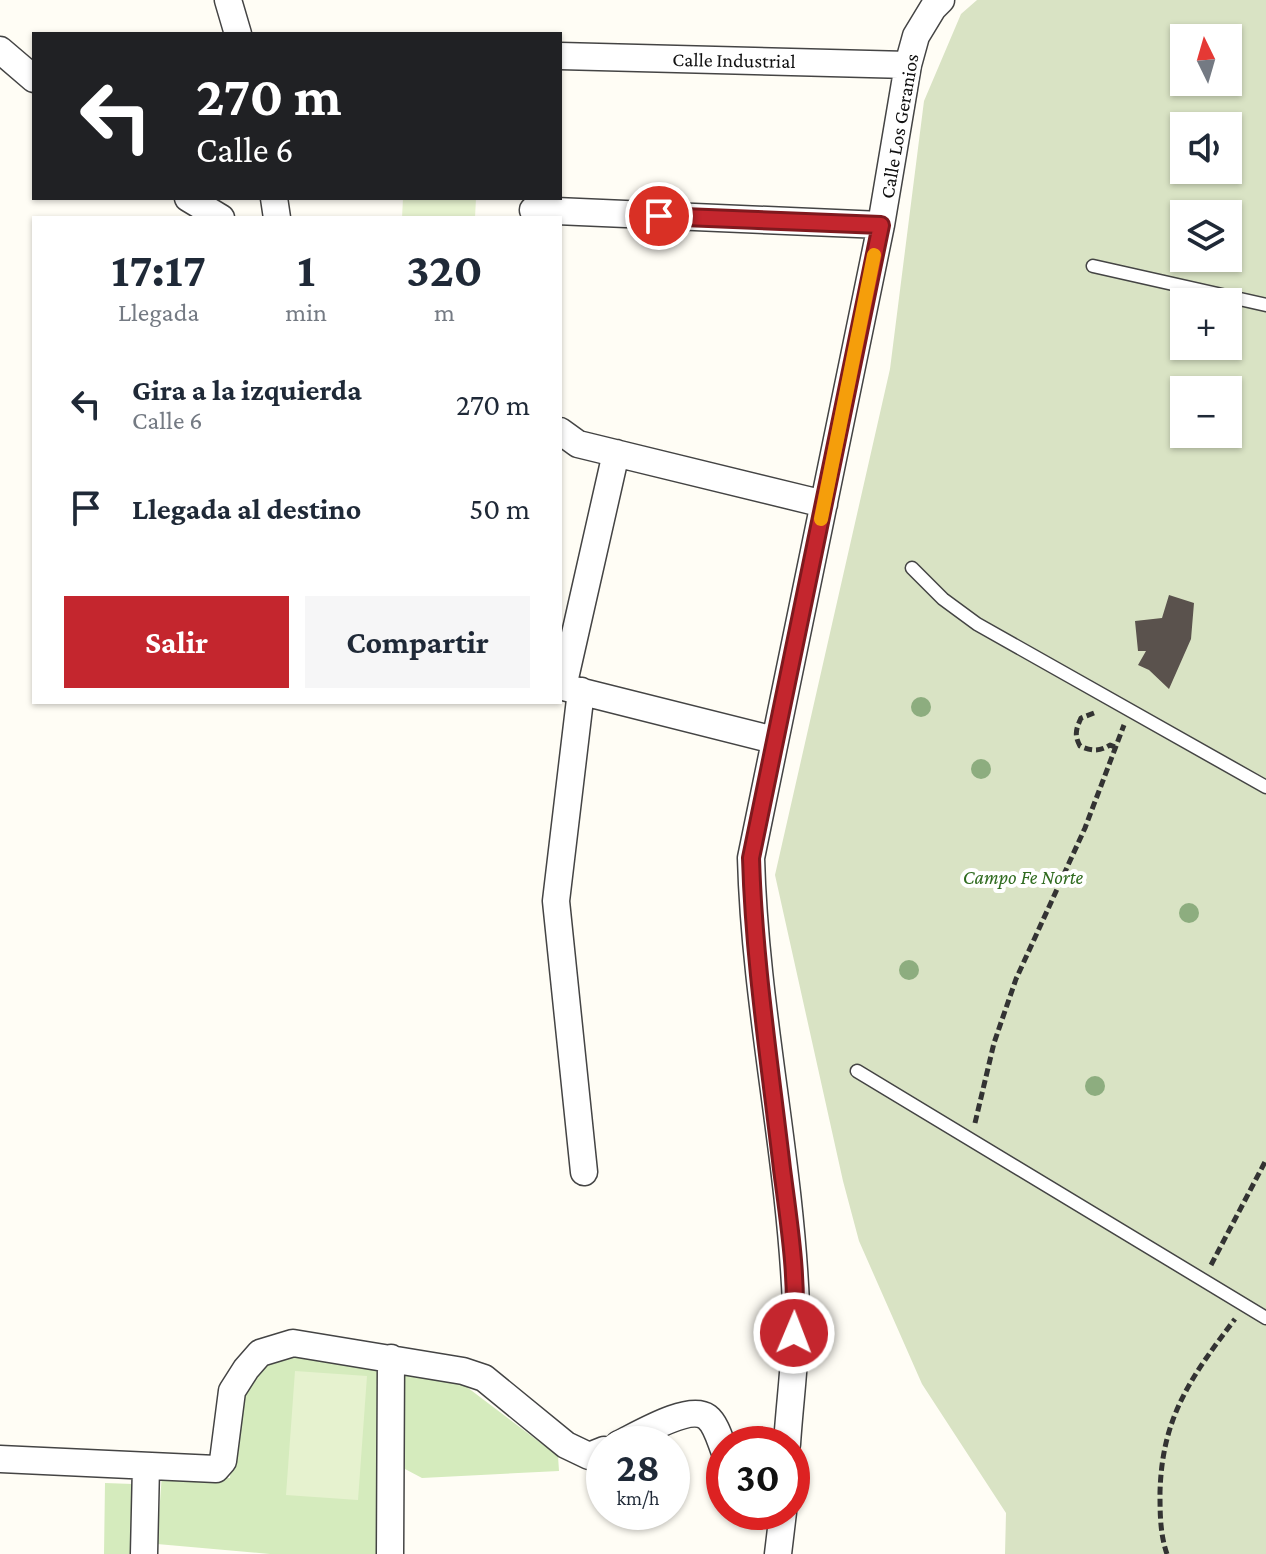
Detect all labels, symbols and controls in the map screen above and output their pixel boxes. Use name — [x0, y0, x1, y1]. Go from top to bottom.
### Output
north arrow — [1170, 24, 1242, 96]
map controls — [1170, 24, 1242, 448]
street label: Calle Industrial — [672, 48, 796, 72]
street label: Calle Los Geranios — [875, 52, 923, 200]
icon: left — [64, 64, 168, 168]
text: 270 m — [196, 65, 342, 127]
button: sound — [1170, 112, 1242, 184]
text: Calle 6 — [196, 130, 294, 170]
pin — [625, 182, 693, 250]
icon: arrive — [637, 194, 681, 238]
button: layers — [1170, 200, 1242, 272]
text: 17:17 — [111, 243, 206, 296]
text: 1 — [297, 243, 315, 296]
text: 320 — [406, 243, 483, 296]
button: + — [1170, 288, 1242, 360]
text: Llegada — [118, 298, 199, 327]
text: min — [285, 298, 327, 327]
text: m — [434, 298, 455, 327]
text: Gira a la izquierda — [132, 373, 362, 406]
button: − — [1170, 376, 1242, 448]
icon: left — [64, 382, 108, 426]
text: 270 m — [456, 388, 530, 421]
text: Calle 6 — [132, 406, 202, 435]
icon: arrive — [64, 486, 108, 530]
text: Llegada al destino — [132, 492, 361, 525]
text: 50 m — [469, 492, 530, 525]
button: Salir — [64, 596, 289, 688]
button: Compartir — [305, 596, 530, 688]
park label: Campo Fe Norte — [963, 866, 1084, 889]
position arrow — [752, 1291, 836, 1375]
speed limit sign: 30 — [706, 1426, 810, 1530]
text: 28 — [616, 1445, 660, 1490]
text: km/h — [616, 1487, 660, 1509]

